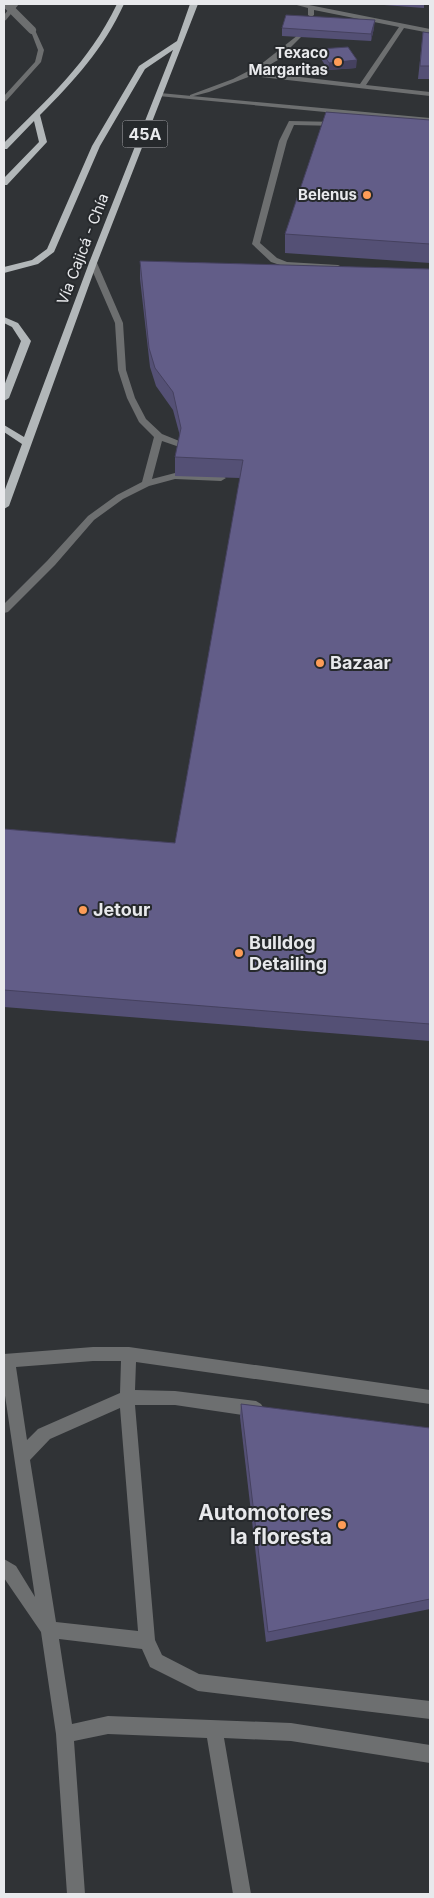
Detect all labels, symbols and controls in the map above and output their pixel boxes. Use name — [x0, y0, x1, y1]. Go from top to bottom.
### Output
place label: Texaco Margaritas — [248, 43, 328, 79]
marker: Texaco Margaritas — [332, 56, 344, 68]
road number: 45A — [122, 120, 168, 148]
place label: Belenus — [298, 185, 357, 204]
marker: Belenus — [361, 189, 373, 201]
street label: Vía Cajicá - Chía — [53, 191, 112, 307]
place label: Bazaar — [330, 652, 391, 673]
marker: Bazaar — [314, 657, 326, 669]
place label: Jetour — [93, 899, 150, 920]
marker: Jetour — [77, 904, 89, 916]
place label: Bulldog Detailing — [249, 932, 327, 974]
marker: Bulldog Detailing — [233, 947, 245, 959]
place label: Automotores la floresta — [198, 1500, 332, 1549]
marker: Automotores la floresta — [336, 1519, 348, 1531]

